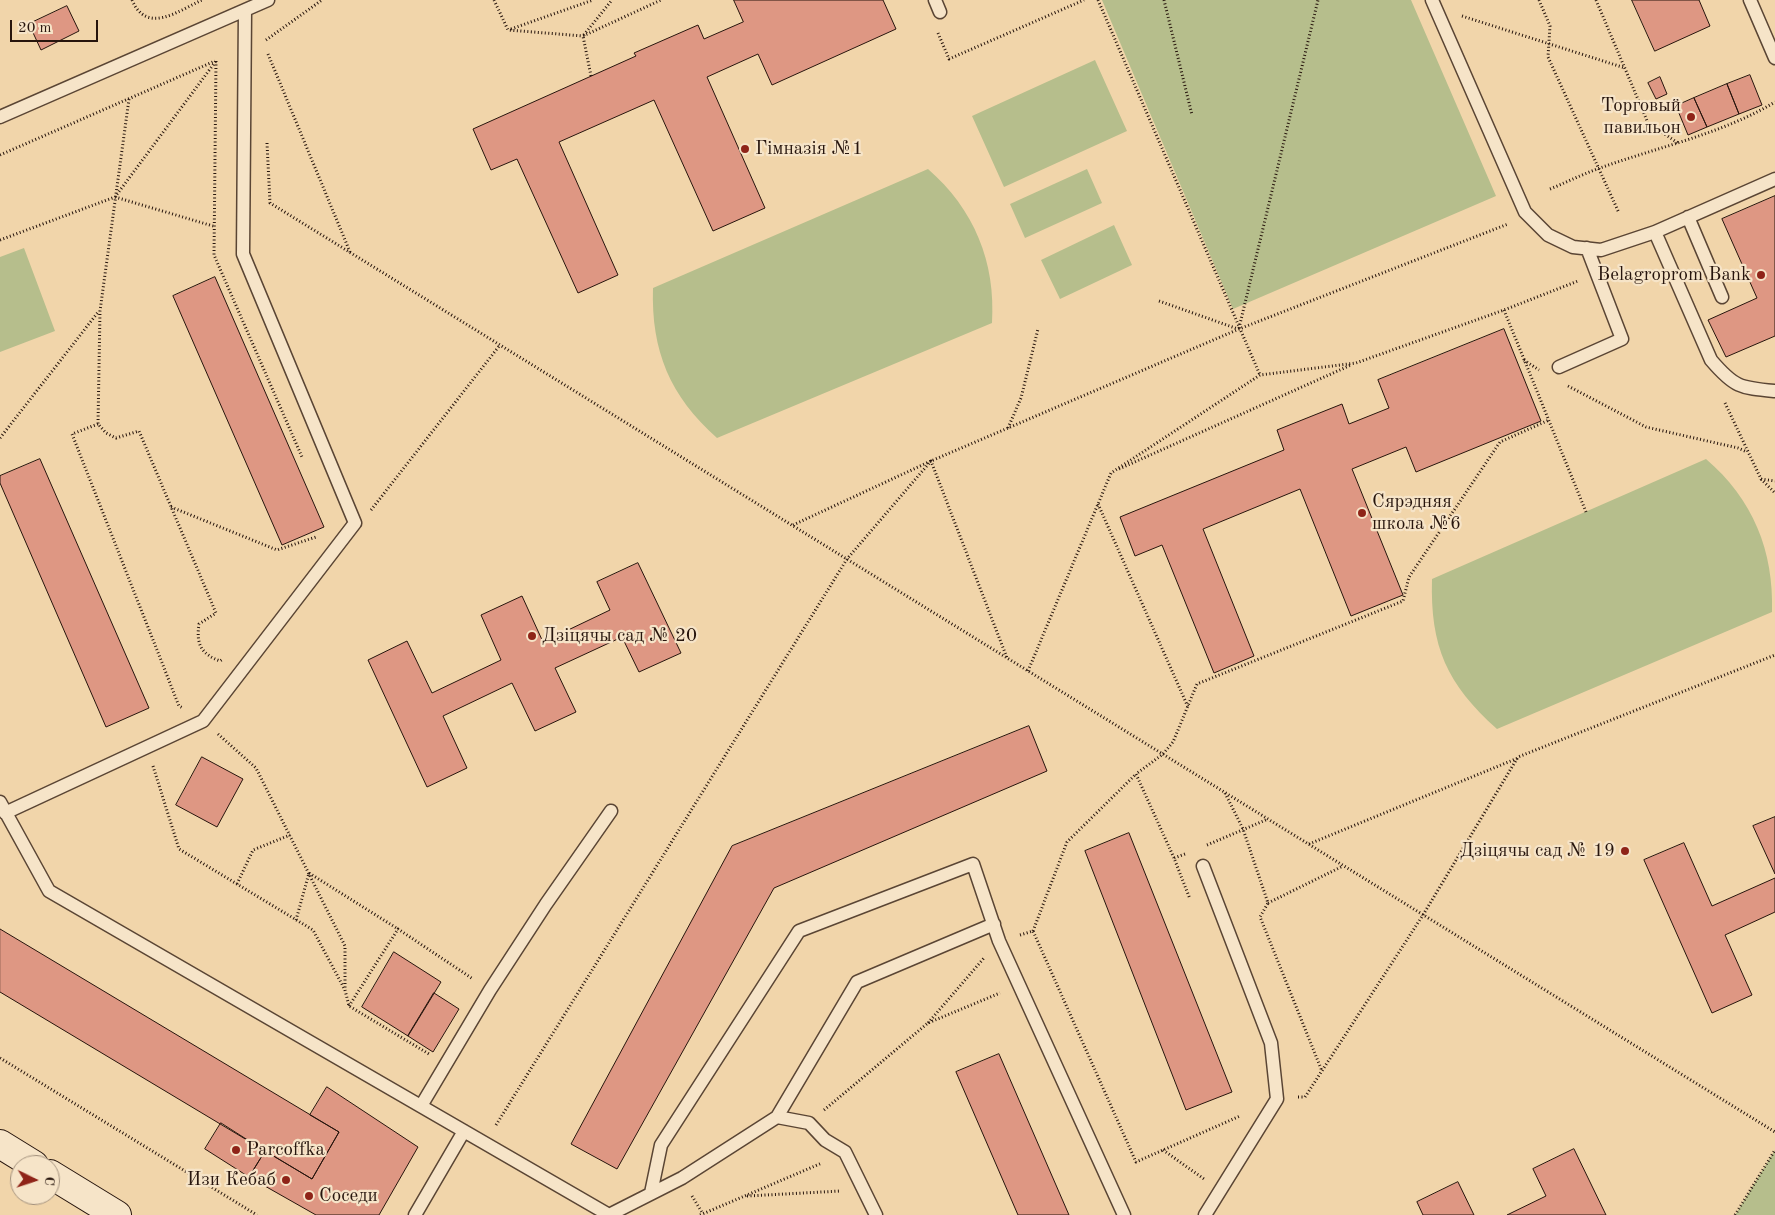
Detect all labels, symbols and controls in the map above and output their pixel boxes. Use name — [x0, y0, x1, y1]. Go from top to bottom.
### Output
scale bar — [12, 10, 100, 42]
text: 20 m — [18, 21, 52, 36]
place label: Торговый павильон — [1601, 95, 1681, 139]
marker: Торговый павильон — [1685, 111, 1697, 123]
place label: Гімназія №1 — [755, 138, 863, 160]
marker: Гімназія №1 — [739, 143, 751, 155]
place label: Belagroprom Bank — [1597, 264, 1751, 286]
marker: Belagroprom Bank — [1755, 269, 1767, 281]
place label: Сярэдняя школа №6 — [1372, 491, 1461, 535]
marker: Сярэдняя школа №6 — [1356, 507, 1368, 519]
place label: Дзіцячы сад № 20 — [542, 625, 697, 647]
marker: Дзіцячы сад № 20 — [526, 630, 538, 642]
place label: Дзіцячы сад № 19 — [1460, 840, 1615, 862]
marker: Дзіцячы сад № 19 — [1619, 845, 1631, 857]
place label: Parcoffka — [246, 1139, 325, 1161]
marker: Parcoffka — [230, 1144, 242, 1156]
north arrow — [10, 1155, 60, 1205]
place label: Изи Кебаб — [187, 1169, 276, 1191]
marker: Изи Кебаб — [280, 1174, 292, 1186]
text: С — [42, 1176, 56, 1186]
place label: Соседи — [319, 1185, 378, 1207]
marker: Соседи — [303, 1190, 315, 1202]

